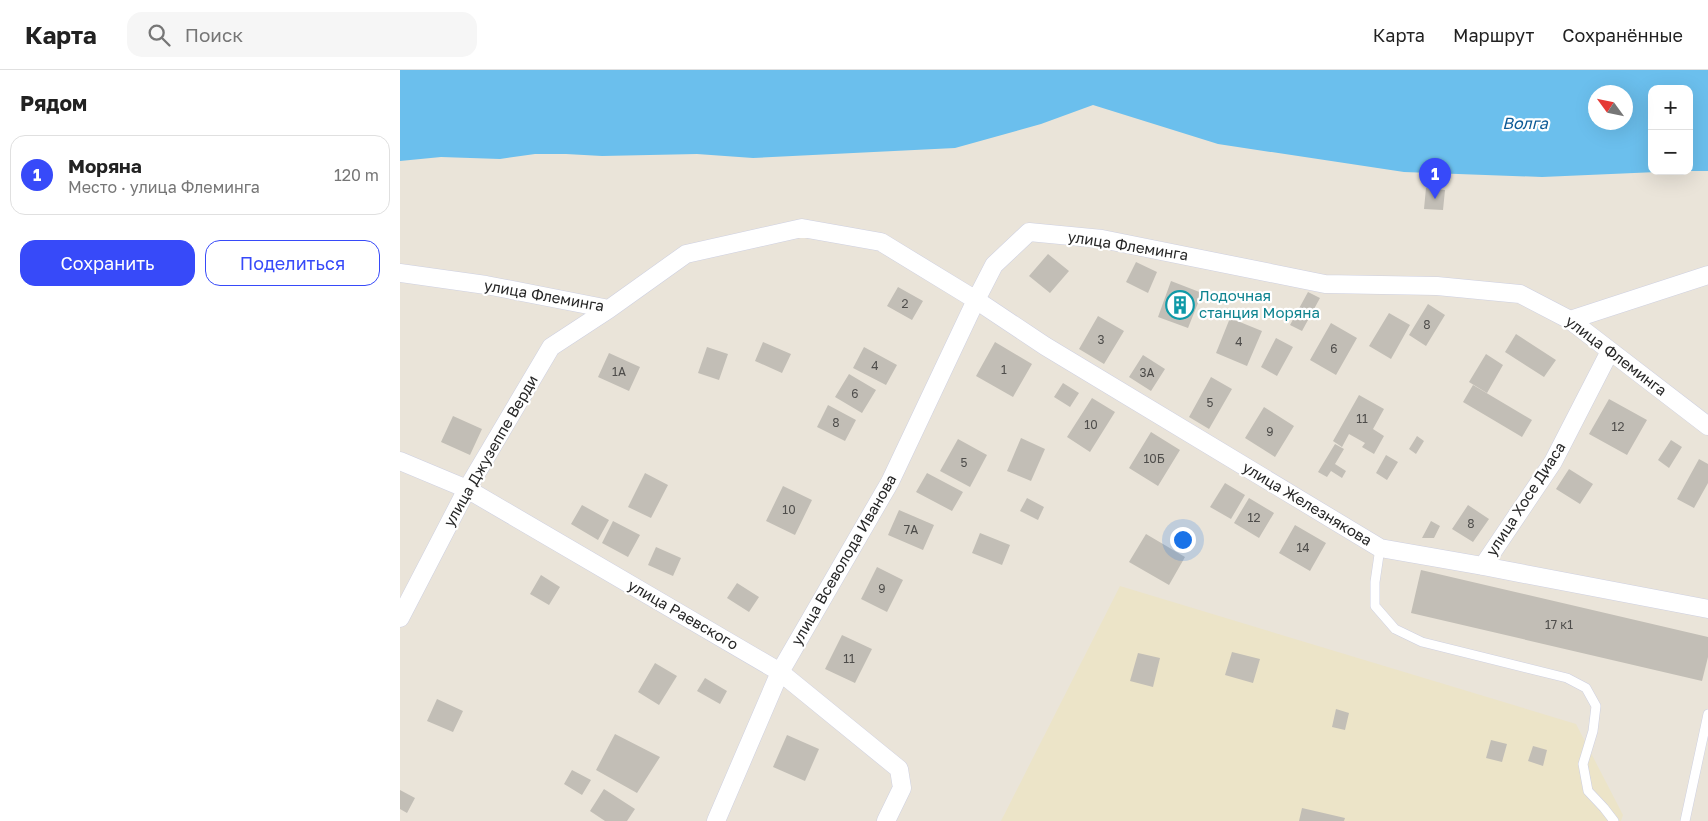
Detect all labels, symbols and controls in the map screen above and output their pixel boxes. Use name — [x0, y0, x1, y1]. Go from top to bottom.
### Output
search box — [127, 12, 477, 57]
text: Карта — [25, 20, 97, 49]
icon: search — [145, 21, 173, 49]
text: Поиск — [185, 23, 243, 46]
text: Карта — [1373, 24, 1425, 46]
text: Маршрут — [1453, 24, 1534, 46]
text: Сохранённые — [1562, 24, 1683, 46]
north arrow — [1588, 85, 1633, 130]
map controls — [1648, 85, 1693, 175]
button: + — [1648, 85, 1693, 130]
text: Рядом — [20, 90, 87, 116]
water label: Волга — [1502, 113, 1549, 133]
button: − — [1648, 130, 1693, 175]
text: Моряна — [68, 154, 142, 177]
pin: 1 — [1419, 158, 1451, 199]
text: 1 — [33, 165, 41, 185]
text: 120 m — [334, 165, 379, 185]
text: Место · улица Флеминга — [68, 177, 260, 197]
street label: улица Флеминга — [1067, 227, 1190, 263]
button: Сохранить — [20, 240, 195, 286]
button: Поделиться — [205, 240, 380, 286]
street label: улица Флеминга — [483, 276, 606, 314]
place label: Лодочная станция Моряна — [1199, 286, 1320, 321]
building icon: Лодочная станция Моряна — [1165, 290, 1195, 320]
house number: 2 — [902, 296, 909, 311]
street label: улица Флеминга — [1563, 311, 1671, 399]
house number: 8 — [1423, 317, 1431, 332]
house number: 3 — [1097, 332, 1105, 347]
house number: 4 — [1235, 334, 1243, 349]
house number: 6 — [1330, 341, 1338, 356]
house number: 4 — [871, 358, 879, 373]
house number: 1 — [1001, 362, 1007, 377]
house number: 1А — [612, 364, 626, 379]
house number: 3А — [1139, 365, 1155, 380]
street label: улица Джузеппе Верди — [439, 371, 541, 530]
house number: 6 — [851, 386, 859, 401]
house number: 5 — [1207, 395, 1214, 410]
house number: 11 — [1356, 411, 1368, 426]
house number: 8 — [832, 415, 840, 430]
house number: 10 — [1084, 417, 1098, 432]
house number: 12 — [1612, 419, 1624, 434]
house number: 9 — [1266, 424, 1274, 439]
street label: улица Хосе Диаса — [1482, 438, 1569, 559]
house number: 10Б — [1143, 451, 1165, 466]
house number: 5 — [961, 455, 968, 470]
street label: улица Железнякова — [1240, 457, 1375, 549]
street label: улица Всеволода Иванова — [787, 471, 900, 648]
house number: 10 — [782, 502, 796, 517]
house number: 12 — [1248, 510, 1260, 525]
house number: 8 — [1467, 516, 1475, 531]
house number: 7А — [904, 522, 918, 537]
your location — [1170, 527, 1196, 553]
house number: 14 — [1296, 540, 1310, 555]
street label: улица Раевского — [625, 575, 742, 653]
house number: 9 — [878, 581, 886, 596]
house number: 17 к1 — [1545, 617, 1573, 632]
house number: 11 — [843, 651, 855, 666]

